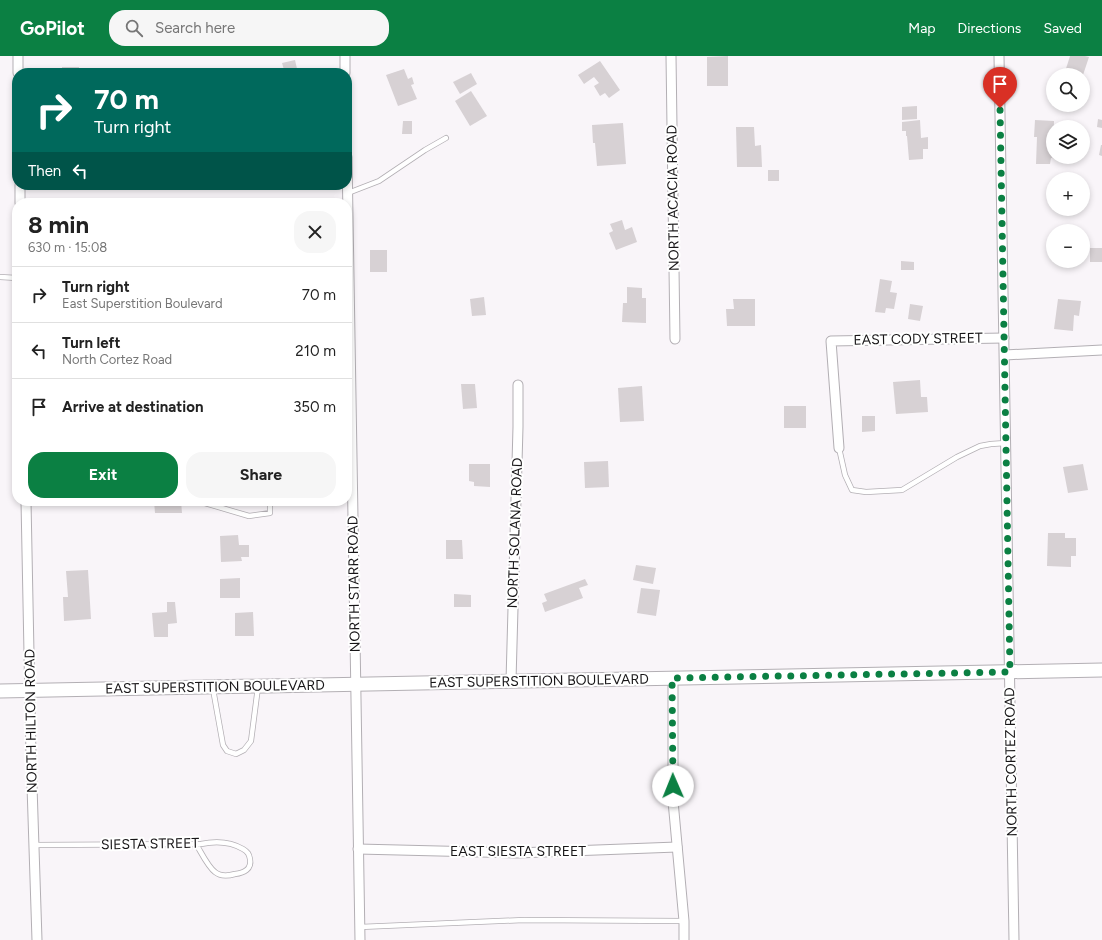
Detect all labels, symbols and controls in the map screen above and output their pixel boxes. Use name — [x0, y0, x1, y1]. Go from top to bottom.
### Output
search box — [109, 10, 389, 46]
text: GoPilot — [20, 17, 85, 40]
icon: search — [123, 17, 145, 39]
text: Search here — [155, 19, 235, 37]
text: Map — [908, 20, 936, 37]
text: Directions — [958, 20, 1021, 37]
text: Saved — [1043, 20, 1082, 37]
pin — [983, 67, 1017, 108]
map controls — [1046, 68, 1090, 268]
button: search — [1046, 68, 1090, 112]
icon: arrive — [989, 73, 1011, 95]
text: 70 m — [94, 82, 159, 116]
icon: right — [28, 84, 80, 136]
text: Turn right — [94, 116, 171, 138]
button: layers — [1046, 120, 1090, 164]
street label: NORTH ACACIA ROAD — [663, 125, 683, 271]
icon: left — [69, 160, 91, 182]
text: Then — [28, 162, 61, 180]
button: + — [1046, 172, 1090, 216]
text: 8 min — [28, 210, 89, 239]
button: close — [294, 211, 336, 253]
button: − — [1046, 224, 1090, 268]
text: 630 m · 15:08 — [28, 240, 107, 255]
text: Turn right — [62, 278, 130, 296]
icon: right — [28, 284, 50, 306]
text: 70 m — [302, 286, 336, 304]
text: East Superstition Boulevard — [62, 296, 223, 311]
street label: EAST CODY STREET — [853, 329, 983, 349]
text: Turn left — [62, 334, 120, 352]
icon: left — [28, 340, 50, 362]
text: 210 m — [295, 342, 336, 360]
text: North Cortez Road — [62, 352, 172, 367]
icon: arrive — [28, 396, 50, 418]
text: Arrive at destination — [62, 398, 203, 416]
text: 350 m — [293, 398, 336, 416]
button: Exit — [28, 452, 178, 498]
button: Share — [186, 452, 336, 498]
street label: NORTH SOLANA ROAD — [504, 457, 526, 609]
street label: NORTH STARR ROAD — [344, 516, 364, 652]
street label: NORTH HILTON ROAD — [21, 649, 41, 793]
street label: EAST SUPERSTITION BOULEVARD — [429, 671, 649, 691]
street label: EAST SUPERSTITION BOULEVARD — [105, 677, 325, 697]
street label: NORTH CORTEZ ROAD — [1001, 687, 1021, 837]
position arrow — [652, 765, 694, 807]
street label: SIESTA STREET — [101, 835, 200, 853]
street label: EAST SIESTA STREET — [450, 843, 586, 860]

